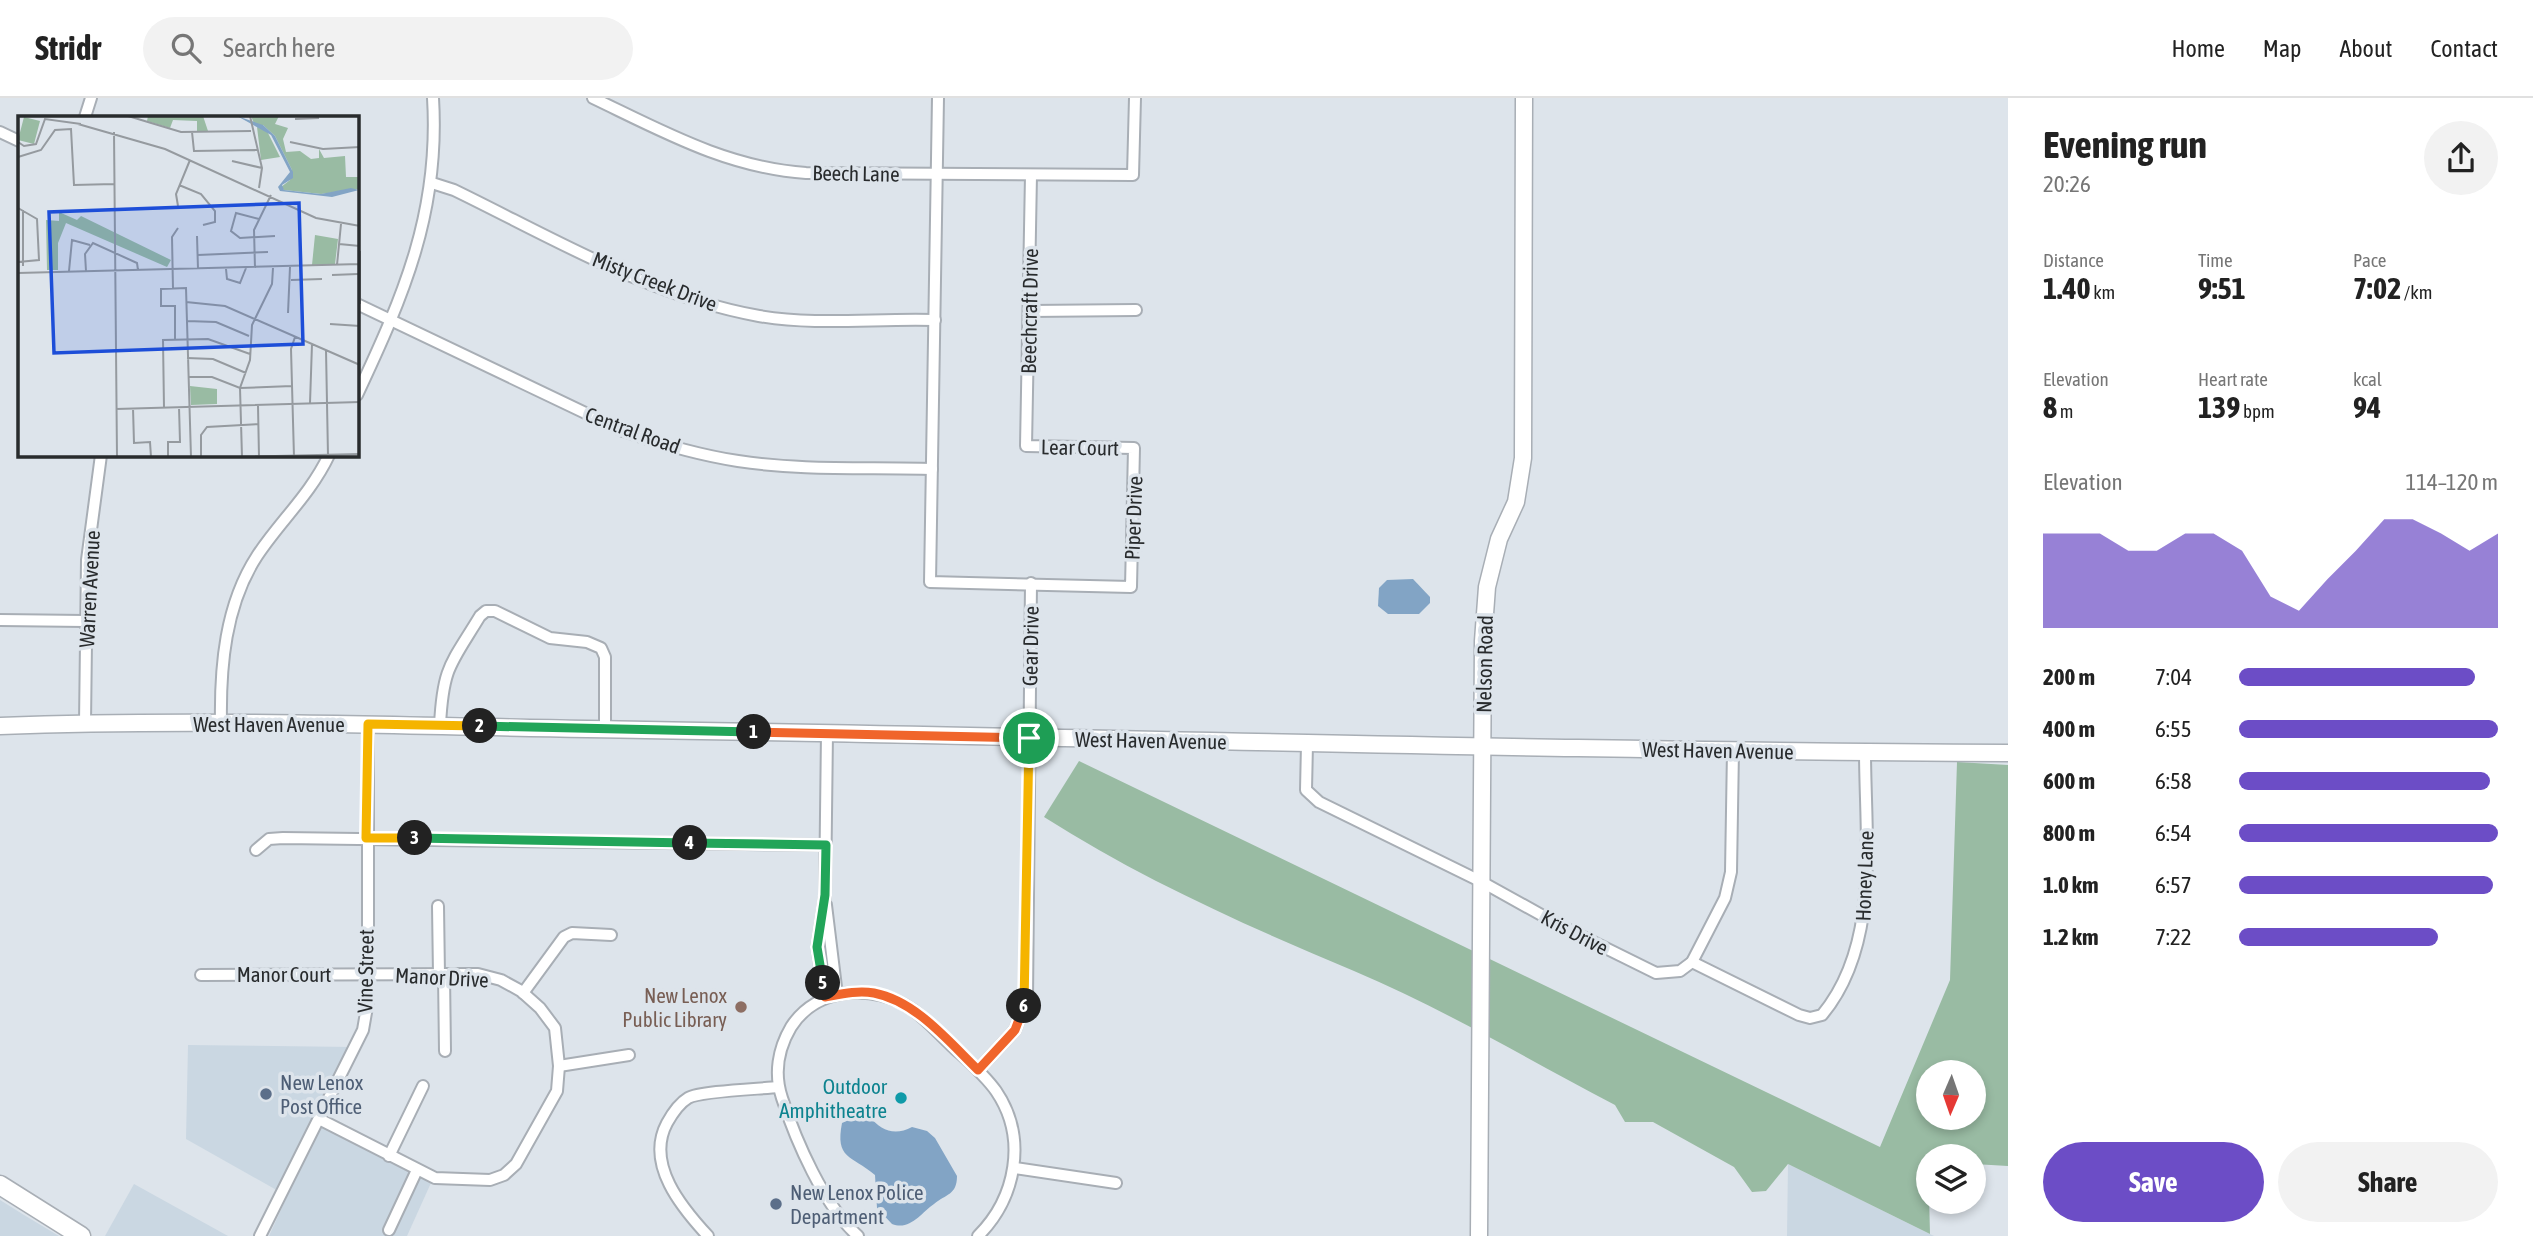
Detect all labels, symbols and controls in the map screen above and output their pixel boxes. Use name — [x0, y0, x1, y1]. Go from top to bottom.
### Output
search box — [143, 17, 633, 80]
text: Stridr — [35, 29, 101, 67]
icon: search — [167, 29, 205, 67]
text: Search here — [223, 33, 335, 63]
text: Home — [2171, 35, 2225, 62]
text: Map — [2263, 35, 2301, 62]
text: About — [2339, 35, 2392, 62]
text: Contact — [2430, 35, 2498, 62]
inset map — [18, 116, 359, 457]
button: share — [2424, 121, 2498, 195]
text: Evening run — [2043, 123, 2207, 166]
street label: Beech Lane — [812, 160, 900, 186]
text: 20:26 — [2043, 171, 2091, 197]
street label: Misty Creek Drive — [589, 246, 721, 316]
street label: Beechcraft Drive — [1016, 248, 1042, 374]
text: Distance — [2043, 249, 2104, 271]
text: Time — [2198, 249, 2233, 271]
text: Pace — [2353, 249, 2386, 271]
text: 1.40 — [2043, 271, 2091, 305]
text: 9:51 — [2198, 271, 2246, 305]
text: 7:02 — [2353, 271, 2401, 305]
text: km — [2091, 281, 2115, 303]
text: /km — [2401, 281, 2432, 303]
text: Elevation — [2043, 368, 2109, 390]
text: Heart rate — [2198, 368, 2268, 390]
text: kcal — [2353, 368, 2382, 390]
text: 8 — [2043, 390, 2057, 424]
text: 139 — [2198, 390, 2240, 424]
text: 94 — [2353, 390, 2381, 424]
text: m — [2057, 400, 2073, 422]
text: bpm — [2240, 400, 2275, 422]
street label: Central Road — [582, 402, 684, 458]
street label: Lear Court — [1041, 434, 1119, 460]
text: Elevation — [2043, 469, 2123, 495]
text: 114–120 m — [2405, 469, 2498, 495]
street label: Piper Drive — [1120, 476, 1146, 560]
street label: Warren Avenue — [74, 530, 104, 648]
street label: Gear Drive — [1017, 606, 1043, 686]
street label: Nelson Road — [1471, 615, 1497, 713]
text: 200 m — [2043, 664, 2095, 690]
text: 7:04 — [2155, 664, 2192, 690]
pin: 2 — [462, 708, 498, 744]
pin — [999, 708, 1059, 768]
street label: West Haven Avenue — [193, 712, 345, 736]
text: 2 — [475, 714, 484, 736]
pin: 1 — [736, 714, 772, 750]
text: 400 m — [2043, 716, 2095, 742]
text: 6:55 — [2155, 716, 2192, 742]
icon: arrive — [1010, 719, 1048, 757]
text: 1 — [749, 720, 758, 742]
street label: West Haven Avenue — [1075, 727, 1227, 753]
street label: West Haven Avenue — [1642, 737, 1794, 763]
text: 600 m — [2043, 768, 2095, 794]
text: 6:58 — [2155, 768, 2192, 794]
pin: 3 — [398, 820, 432, 856]
text: 800 m — [2043, 820, 2095, 846]
text: 6:54 — [2155, 820, 2192, 846]
text: 3 — [410, 826, 419, 848]
pin: 4 — [672, 826, 708, 860]
street label: Honey Lane — [1850, 830, 1878, 922]
text: 4 — [685, 831, 694, 853]
text: 1.0 km — [2043, 872, 2099, 898]
text: 6:57 — [2155, 872, 2192, 898]
street label: Kris Drive — [1537, 904, 1613, 960]
text: 1.2 km — [2043, 924, 2099, 950]
text: 7:22 — [2155, 924, 2192, 950]
street label: Vine Street — [352, 929, 378, 1013]
street label: Manor Court — [237, 962, 331, 986]
street label: Manor Drive — [395, 963, 489, 991]
pin: 5 — [806, 966, 840, 1001]
text: 5 — [818, 971, 827, 993]
place label: New Lenox Public Library — [622, 983, 728, 1031]
pin: 6 — [1006, 988, 1042, 1024]
text: 6 — [1019, 994, 1028, 1016]
marker: New Lenox Public Library — [733, 999, 749, 1015]
north arrow — [1916, 1060, 1986, 1130]
map controls — [1916, 1060, 1986, 1214]
place label: New Lenox Post Office — [280, 1070, 364, 1118]
place label: Outdoor Amphitheatre — [779, 1074, 888, 1122]
marker: New Lenox Post Office — [258, 1086, 274, 1102]
marker: Outdoor Amphitheatre — [893, 1090, 909, 1106]
button: Save — [2043, 1142, 2264, 1222]
button: Share — [2278, 1142, 2498, 1222]
button: layers — [1916, 1144, 1986, 1214]
place label: New Lenox Police Department — [790, 1180, 924, 1228]
marker: New Lenox Police Department — [768, 1196, 784, 1212]

